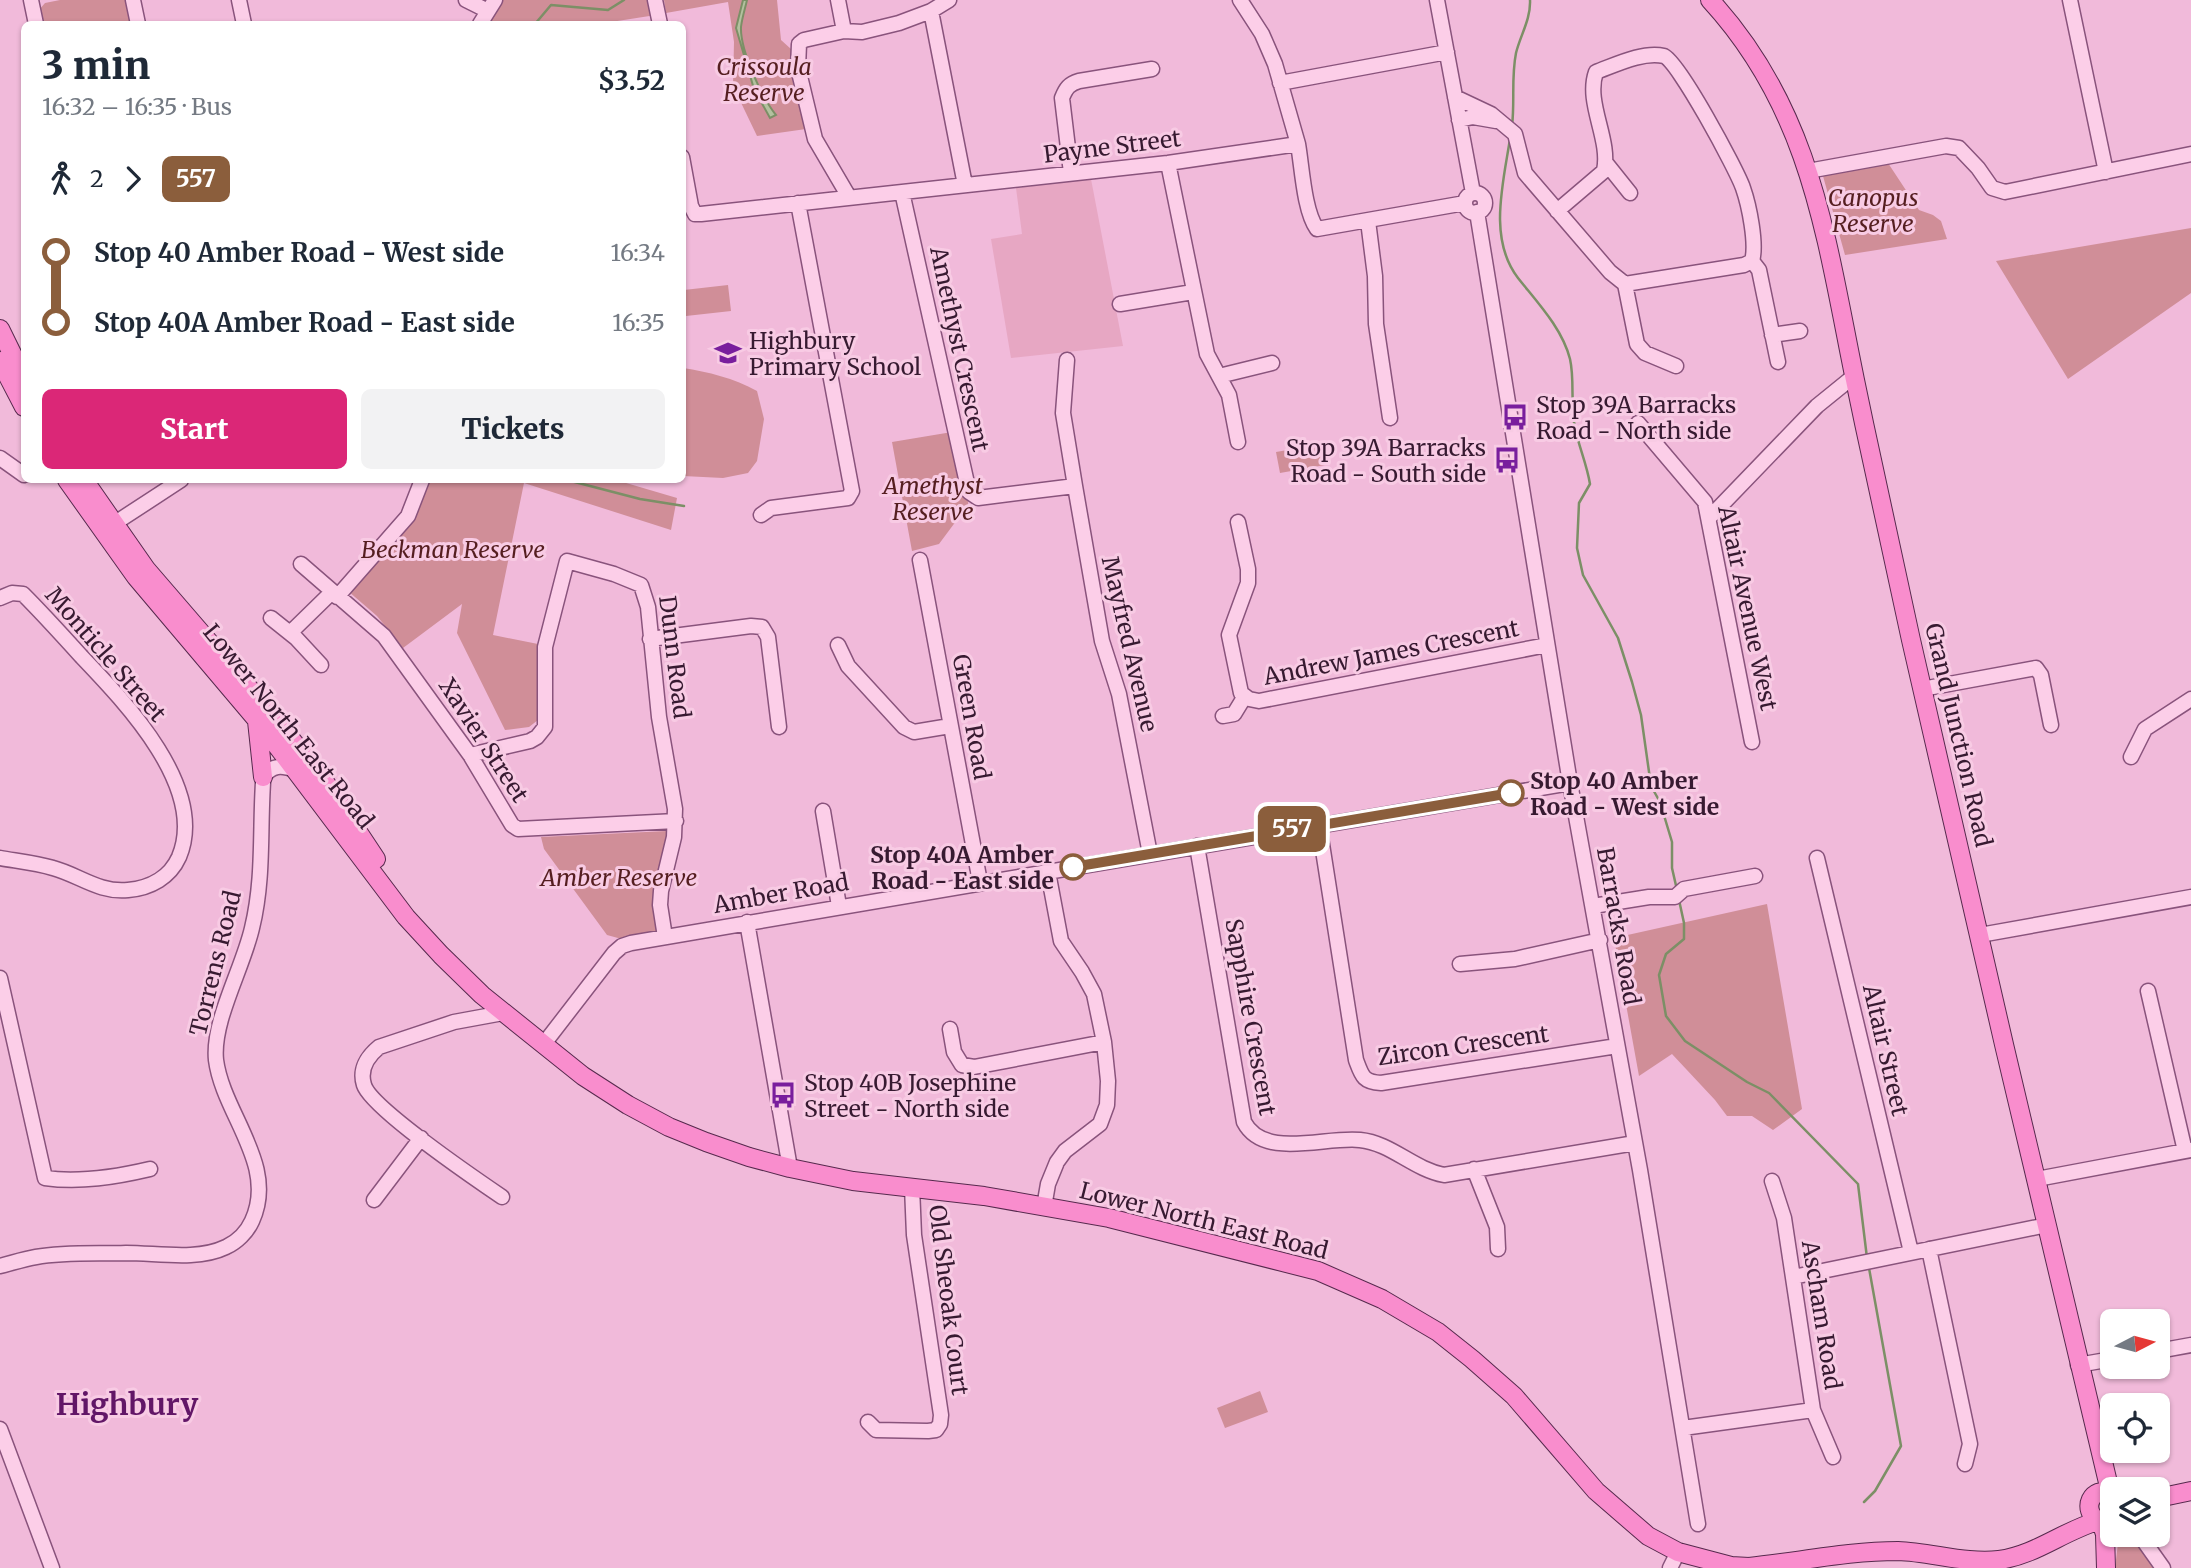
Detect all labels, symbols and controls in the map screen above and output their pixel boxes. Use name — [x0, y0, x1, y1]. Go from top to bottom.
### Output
text: 3 min — [42, 42, 150, 89]
park label: Crissoula Reserve — [716, 52, 812, 107]
text: $3.52 — [598, 64, 665, 97]
text: 16:32 – 16:35 · Bus — [42, 92, 232, 121]
street label: Payne Street — [1042, 123, 1182, 169]
icon: walk — [42, 160, 80, 198]
icon: forward — [114, 160, 152, 198]
text: 557 — [176, 163, 216, 194]
text: 2 — [90, 164, 104, 193]
park label: Canopus Reserve — [1828, 183, 1918, 238]
text: Stop 40 Amber Road - West side — [94, 236, 504, 269]
text: 16:34 — [610, 238, 665, 267]
street label: Amethyst Crescent — [924, 243, 996, 454]
text: Stop 40A Amber Road - East side — [94, 306, 515, 339]
text: 16:35 — [612, 308, 665, 337]
place label: Highbury Primary School — [749, 326, 921, 381]
school or university icon: Highbury Primary School — [713, 338, 743, 368]
button: Start — [42, 389, 347, 469]
button: Tickets — [361, 389, 665, 469]
place label: Stop 39A Barracks Road - North side — [1536, 390, 1736, 445]
bus stop icon: Stop 39A Barracks Road - North side — [1500, 402, 1530, 432]
place label: Stop 39A Barracks Road - South side — [1286, 433, 1486, 488]
bus stop icon: Stop 39A Barracks Road - South side — [1492, 445, 1522, 475]
park label: Amethyst Reserve — [881, 471, 983, 526]
street label: Altair Avenue West — [1712, 502, 1784, 713]
park label: Beckman Reserve — [361, 535, 545, 564]
street label: Mayfred Avenue — [1096, 553, 1164, 735]
street label: Monticle Street — [40, 581, 172, 727]
street label: Dunn Road — [653, 594, 697, 720]
street label: Andrew James Crescent — [1260, 613, 1521, 691]
street label: Lower North East Road — [197, 618, 381, 834]
street label: Grand Junction Road — [1919, 620, 1999, 850]
street label: Green Road — [947, 652, 997, 782]
street label: Xavier Street — [433, 672, 535, 808]
place label: Stop 40 Amber Road - West side — [1530, 766, 1719, 821]
marker: Stop 40 Amber Road - West side — [1498, 780, 1524, 806]
line badge: 557 — [1252, 806, 1332, 852]
text: 557 — [1272, 813, 1312, 844]
place label: Stop 40A Amber Road - East side — [870, 840, 1054, 895]
street label: Barracks Road — [1591, 845, 1647, 1007]
marker: Stop 40A Amber Road - East side — [1060, 854, 1086, 880]
park label: Amber Reserve — [539, 863, 697, 892]
street label: Amber Road — [710, 867, 851, 919]
street label: Torrens Road — [183, 887, 247, 1039]
street label: Sapphire Crescent — [1219, 916, 1283, 1118]
street label: Altair Street — [1857, 981, 1915, 1119]
street label: Zircon Crescent — [1375, 1019, 1551, 1071]
place label: Stop 40B Josephine Street - North side — [804, 1068, 1016, 1123]
bus stop icon: Stop 40B Josephine Street - North side — [768, 1080, 798, 1110]
street label: Lower North East Road — [1077, 1175, 1331, 1265]
street label: Old Sheoak Court — [923, 1203, 975, 1397]
street label: Ascham Road — [1796, 1237, 1848, 1392]
north arrow — [2100, 1309, 2170, 1379]
map controls — [2100, 1309, 2170, 1547]
district label: Highbury — [56, 1385, 198, 1423]
button: locate — [2100, 1393, 2170, 1463]
button: layers — [2100, 1477, 2170, 1547]

